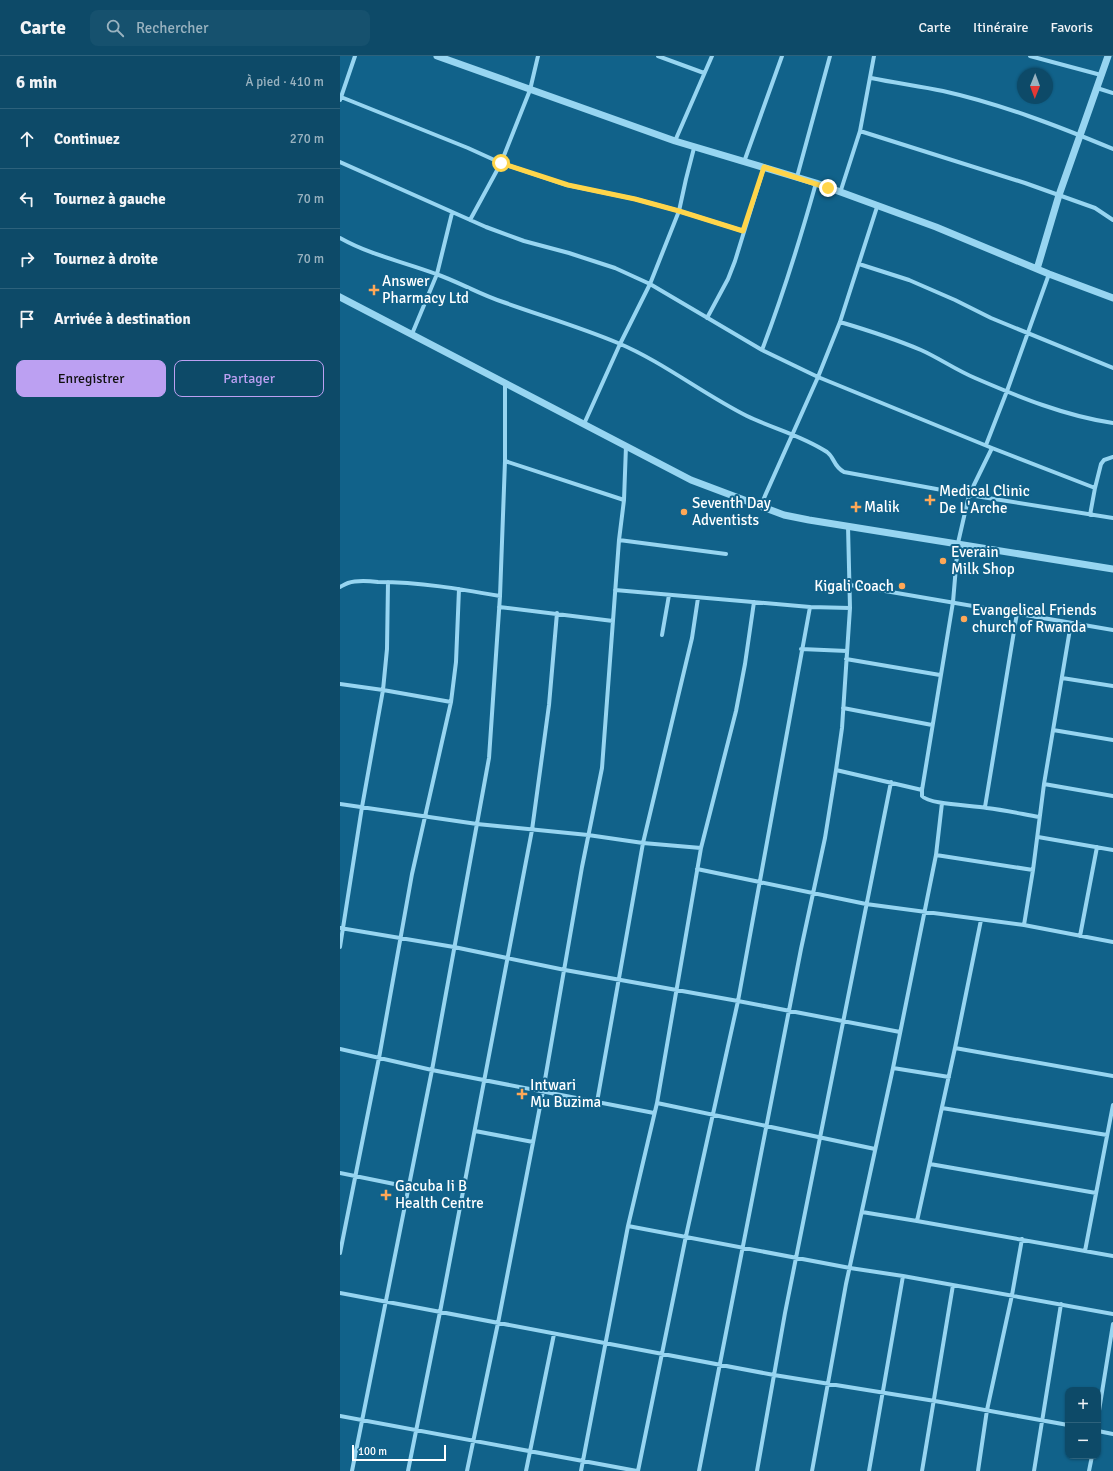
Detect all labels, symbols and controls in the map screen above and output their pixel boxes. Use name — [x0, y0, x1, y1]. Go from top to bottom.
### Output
search box — [90, 10, 370, 46]
text: Carte — [20, 16, 66, 40]
icon: search — [104, 17, 126, 39]
text: Rechercher — [136, 19, 209, 37]
text: Carte — [918, 19, 951, 36]
text: Itinéraire — [973, 19, 1029, 36]
text: Favoris — [1051, 19, 1093, 36]
north arrow — [1017, 68, 1053, 104]
text: 6 min — [16, 72, 57, 93]
text: À pied · 410 m — [245, 74, 324, 90]
icon: ahead — [16, 128, 38, 150]
text: Continuez — [54, 130, 120, 148]
text: 270 m — [290, 131, 324, 147]
route start — [492, 154, 510, 172]
route end — [819, 179, 837, 197]
icon: left — [16, 188, 38, 210]
text: Tournez à gauche — [54, 190, 166, 208]
text: 70 m — [297, 191, 324, 207]
icon: right — [16, 248, 38, 270]
text: Tournez à droite — [54, 250, 158, 268]
text: 70 m — [297, 251, 324, 267]
place label: Answer Pharmacy Ltd — [382, 272, 469, 307]
marker: Answer Pharmacy Ltd — [369, 285, 379, 295]
icon: arrive — [16, 308, 38, 330]
text: Arrivée à destination — [54, 310, 191, 328]
button: Enregistrer — [16, 360, 166, 397]
button: Partager — [174, 360, 324, 397]
place label: Medical Clinic De L'Arche — [939, 482, 1030, 517]
place label: Seventh Day Adventists — [692, 494, 771, 529]
marker: Medical Clinic De L'Arche — [924, 494, 936, 506]
place label: Malik — [864, 498, 900, 516]
marker: Malik — [851, 502, 861, 512]
marker: Seventh Day Adventists — [679, 507, 689, 517]
place label: Everain Milk Shop — [951, 543, 1015, 578]
marker: Everain Milk Shop — [938, 556, 948, 566]
place label: Kigali Coach — [814, 577, 894, 595]
marker: Kigali Coach — [897, 581, 907, 591]
place label: Evangelical Friends church of Rwanda — [972, 601, 1097, 636]
marker: Evangelical Friends church of Rwanda — [959, 614, 969, 624]
place label: Intwari Mu Buzima — [530, 1076, 601, 1111]
marker: Intwari Mu Buzima — [517, 1089, 527, 1099]
place label: Gacuba Ii B Health Centre — [395, 1177, 484, 1212]
marker: Gacuba Ii B Health Centre — [380, 1189, 392, 1201]
map controls — [1065, 1387, 1101, 1459]
button: + — [1065, 1387, 1101, 1423]
button: − — [1065, 1423, 1101, 1459]
scale bar — [352, 1443, 446, 1462]
text: 100 m — [358, 1445, 387, 1458]

